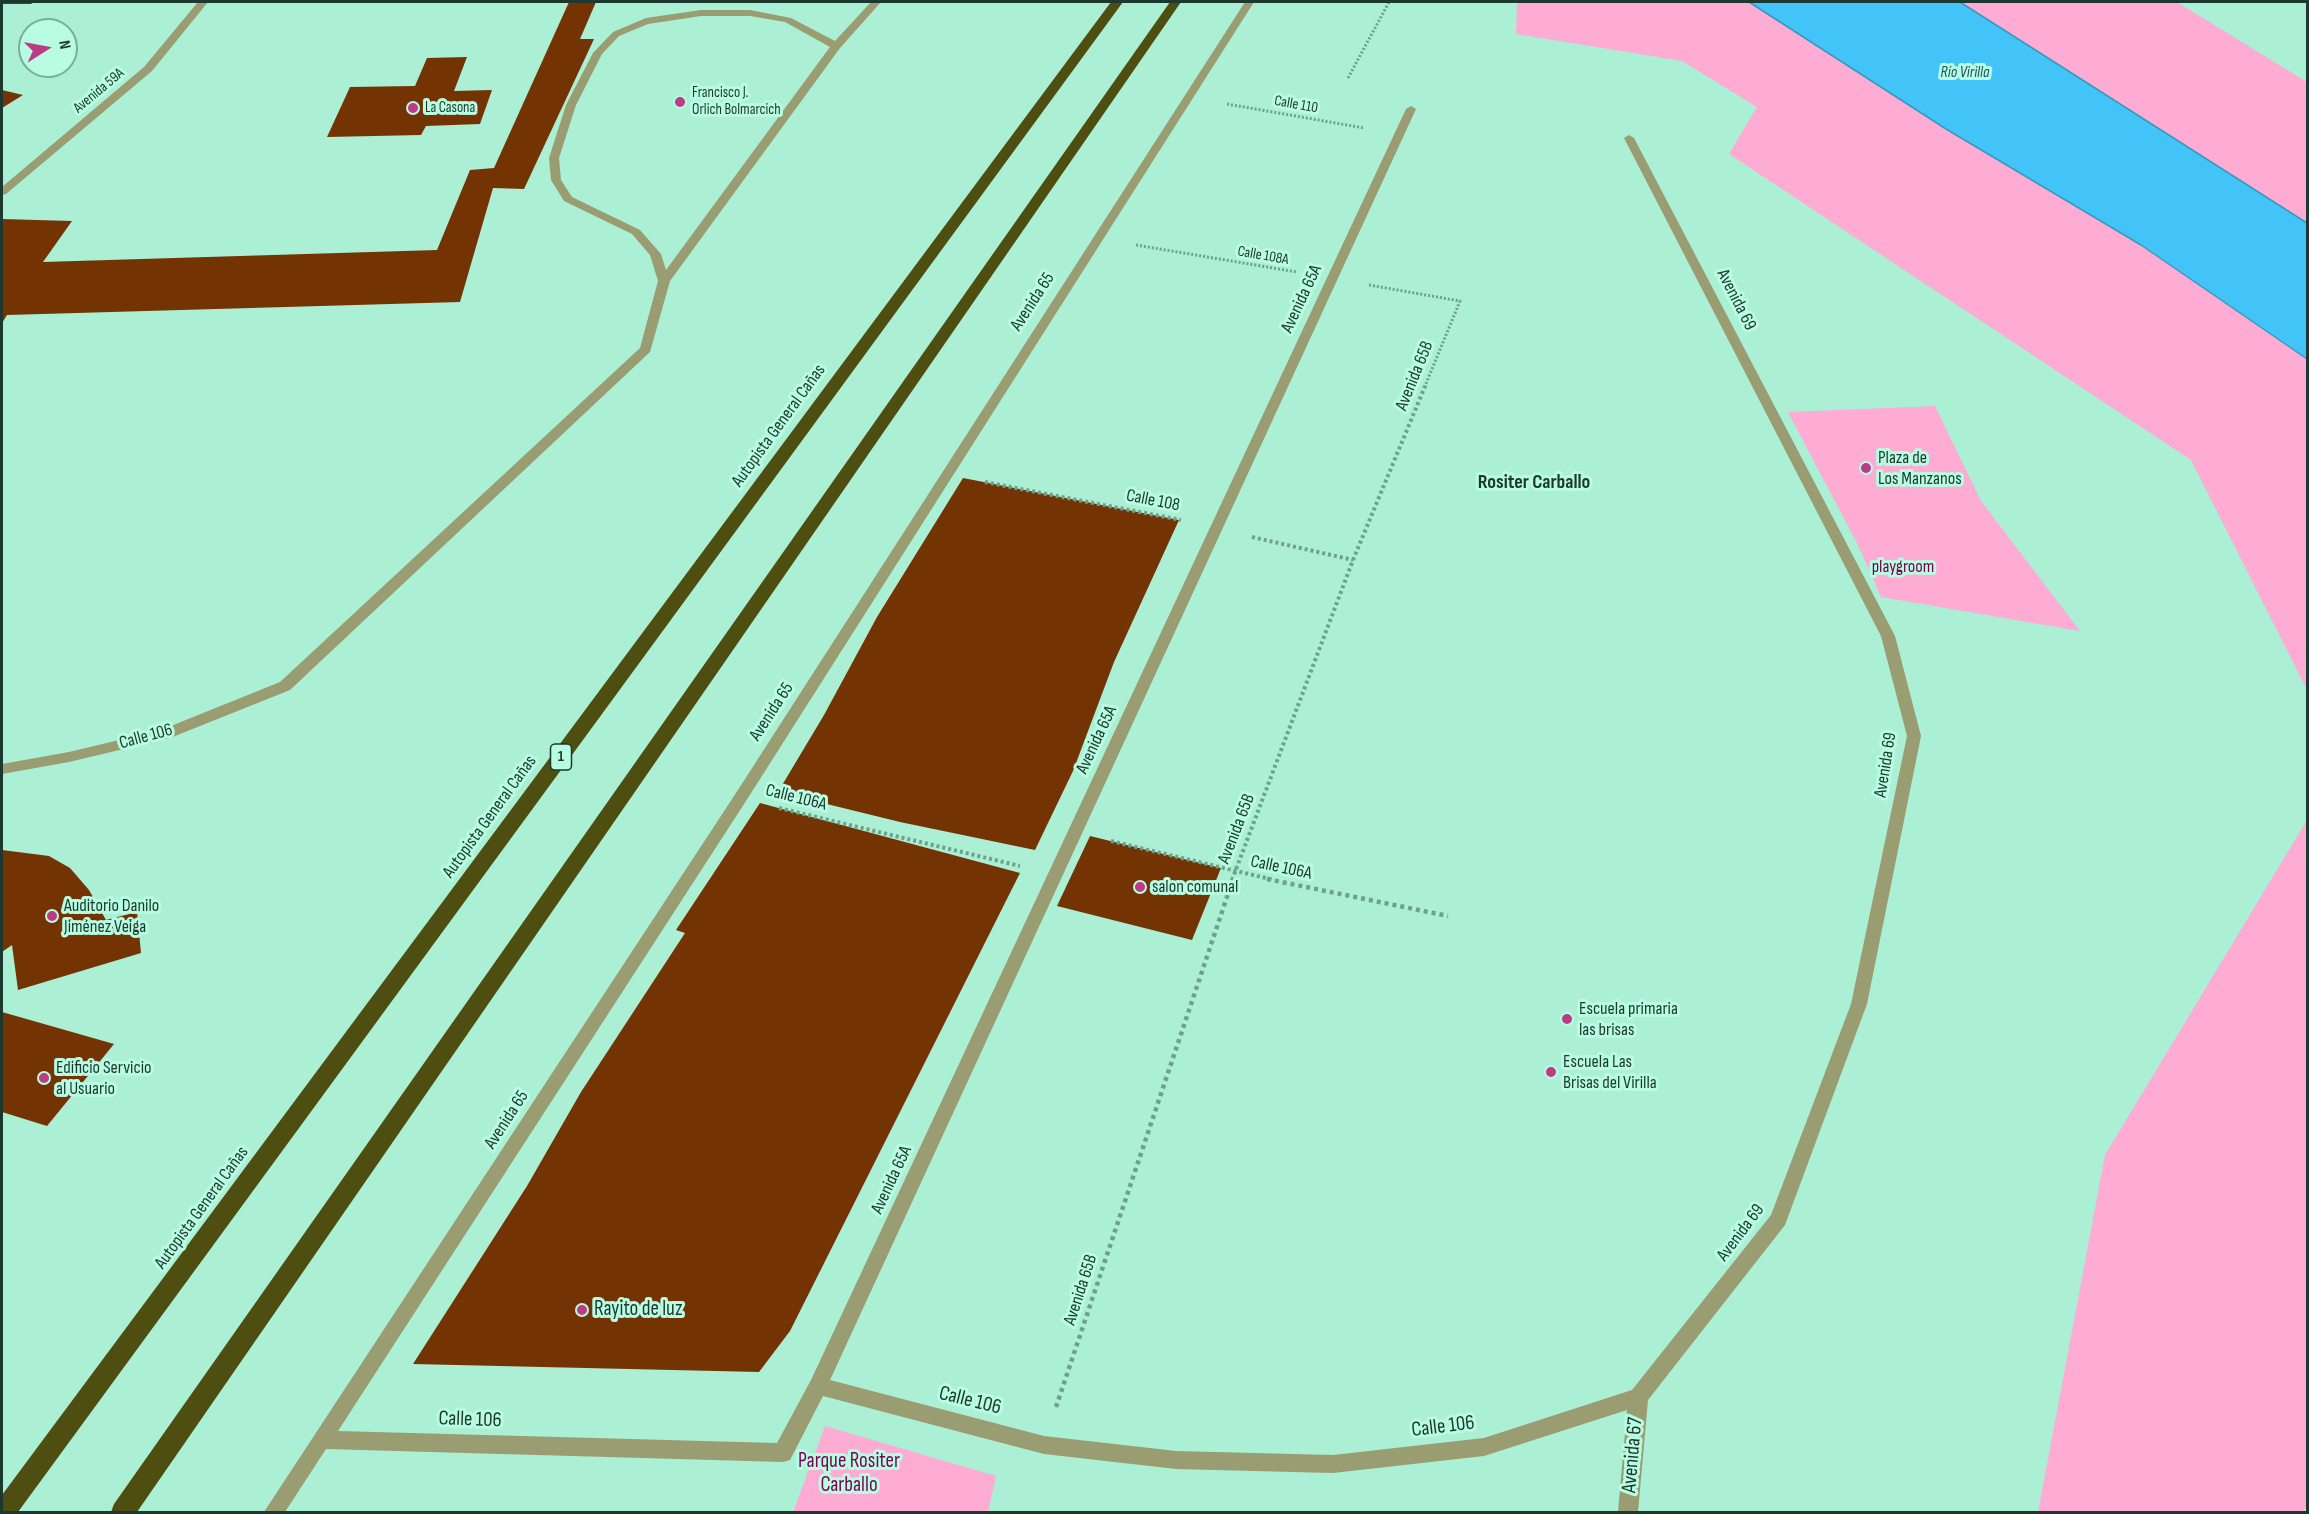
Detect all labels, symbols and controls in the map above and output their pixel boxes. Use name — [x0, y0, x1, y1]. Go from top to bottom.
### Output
north arrow — [18, 18, 78, 78]
text: N — [54, 39, 74, 51]
water label: Río Virilla — [1941, 63, 1989, 83]
street label: Avenida 59A — [70, 65, 128, 117]
place label: Francisco J. Orlich Bolmarcich — [692, 84, 781, 119]
street label: Calle 110 — [1273, 92, 1319, 118]
marker: Francisco J. Orlich Bolmarcich — [673, 95, 687, 109]
place label: La Casona — [425, 99, 475, 117]
marker: La Casona — [406, 101, 420, 115]
street label: Calle 108A — [1236, 243, 1290, 269]
street label: Avenida 65A — [1277, 261, 1327, 337]
street label: Avenida 69 — [1711, 266, 1761, 334]
street label: Avenida 65 — [1006, 269, 1060, 335]
street label: Avenida 65B — [1391, 338, 1439, 414]
street label: Autopista General Cañas — [727, 361, 831, 491]
place label: Plaza de Los Manzanos — [1878, 447, 1962, 490]
marker: Plaza de Los Manzanos — [1859, 461, 1873, 475]
district label: Rositer Carballo — [1478, 471, 1590, 495]
street label: Calle 108 — [1124, 485, 1182, 517]
park label: playgroom — [1872, 556, 1934, 578]
street label: Avenida 65 — [745, 679, 799, 745]
street label: Avenida 65A — [1072, 702, 1122, 778]
street label: Calle 106 — [117, 720, 175, 754]
street label: Avenida 69 — [1870, 731, 1902, 799]
road number: 1 — [550, 744, 572, 770]
street label: Autopista General Cañas — [438, 752, 542, 882]
street label: Calle 106A — [763, 780, 829, 816]
street label: Avenida 65B — [1214, 791, 1260, 867]
street label: Calle 106A — [1248, 851, 1314, 885]
place label: salon comunal — [1152, 876, 1238, 898]
marker: salon comunal — [1133, 880, 1147, 894]
place label: Auditorio Danilo Jiménez Veiga — [64, 895, 159, 938]
marker: Auditorio Danilo Jiménez Veiga — [45, 909, 59, 923]
place label: Escuela primaria las brisas — [1579, 998, 1678, 1040]
marker: Escuela primaria las brisas — [1560, 1012, 1574, 1026]
place label: Escuela Las Brisas del Virilla — [1563, 1051, 1657, 1094]
place label: Edificio Servicio al Usuario — [56, 1057, 151, 1100]
marker: Escuela Las Brisas del Virilla — [1544, 1065, 1558, 1079]
marker: Edificio Servicio al Usuario — [37, 1071, 51, 1085]
street label: Avenida 65 — [480, 1087, 534, 1153]
street label: Avenida 65A — [867, 1142, 917, 1218]
street label: Autopista General Cañas — [150, 1143, 254, 1273]
street label: Avenida 69 — [1713, 1200, 1769, 1266]
street label: Avenida 65B — [1059, 1252, 1103, 1328]
place label: Rayito de luz — [594, 1297, 682, 1323]
marker: Rayito de luz — [575, 1303, 589, 1317]
street label: Calle 106 — [936, 1381, 1004, 1421]
street label: Calle 106 — [438, 1406, 502, 1434]
street label: Calle 106 — [1410, 1411, 1476, 1443]
street label: Avenida 67 — [1617, 1416, 1649, 1494]
park label: Parque Rositer Carballo — [798, 1449, 900, 1499]

